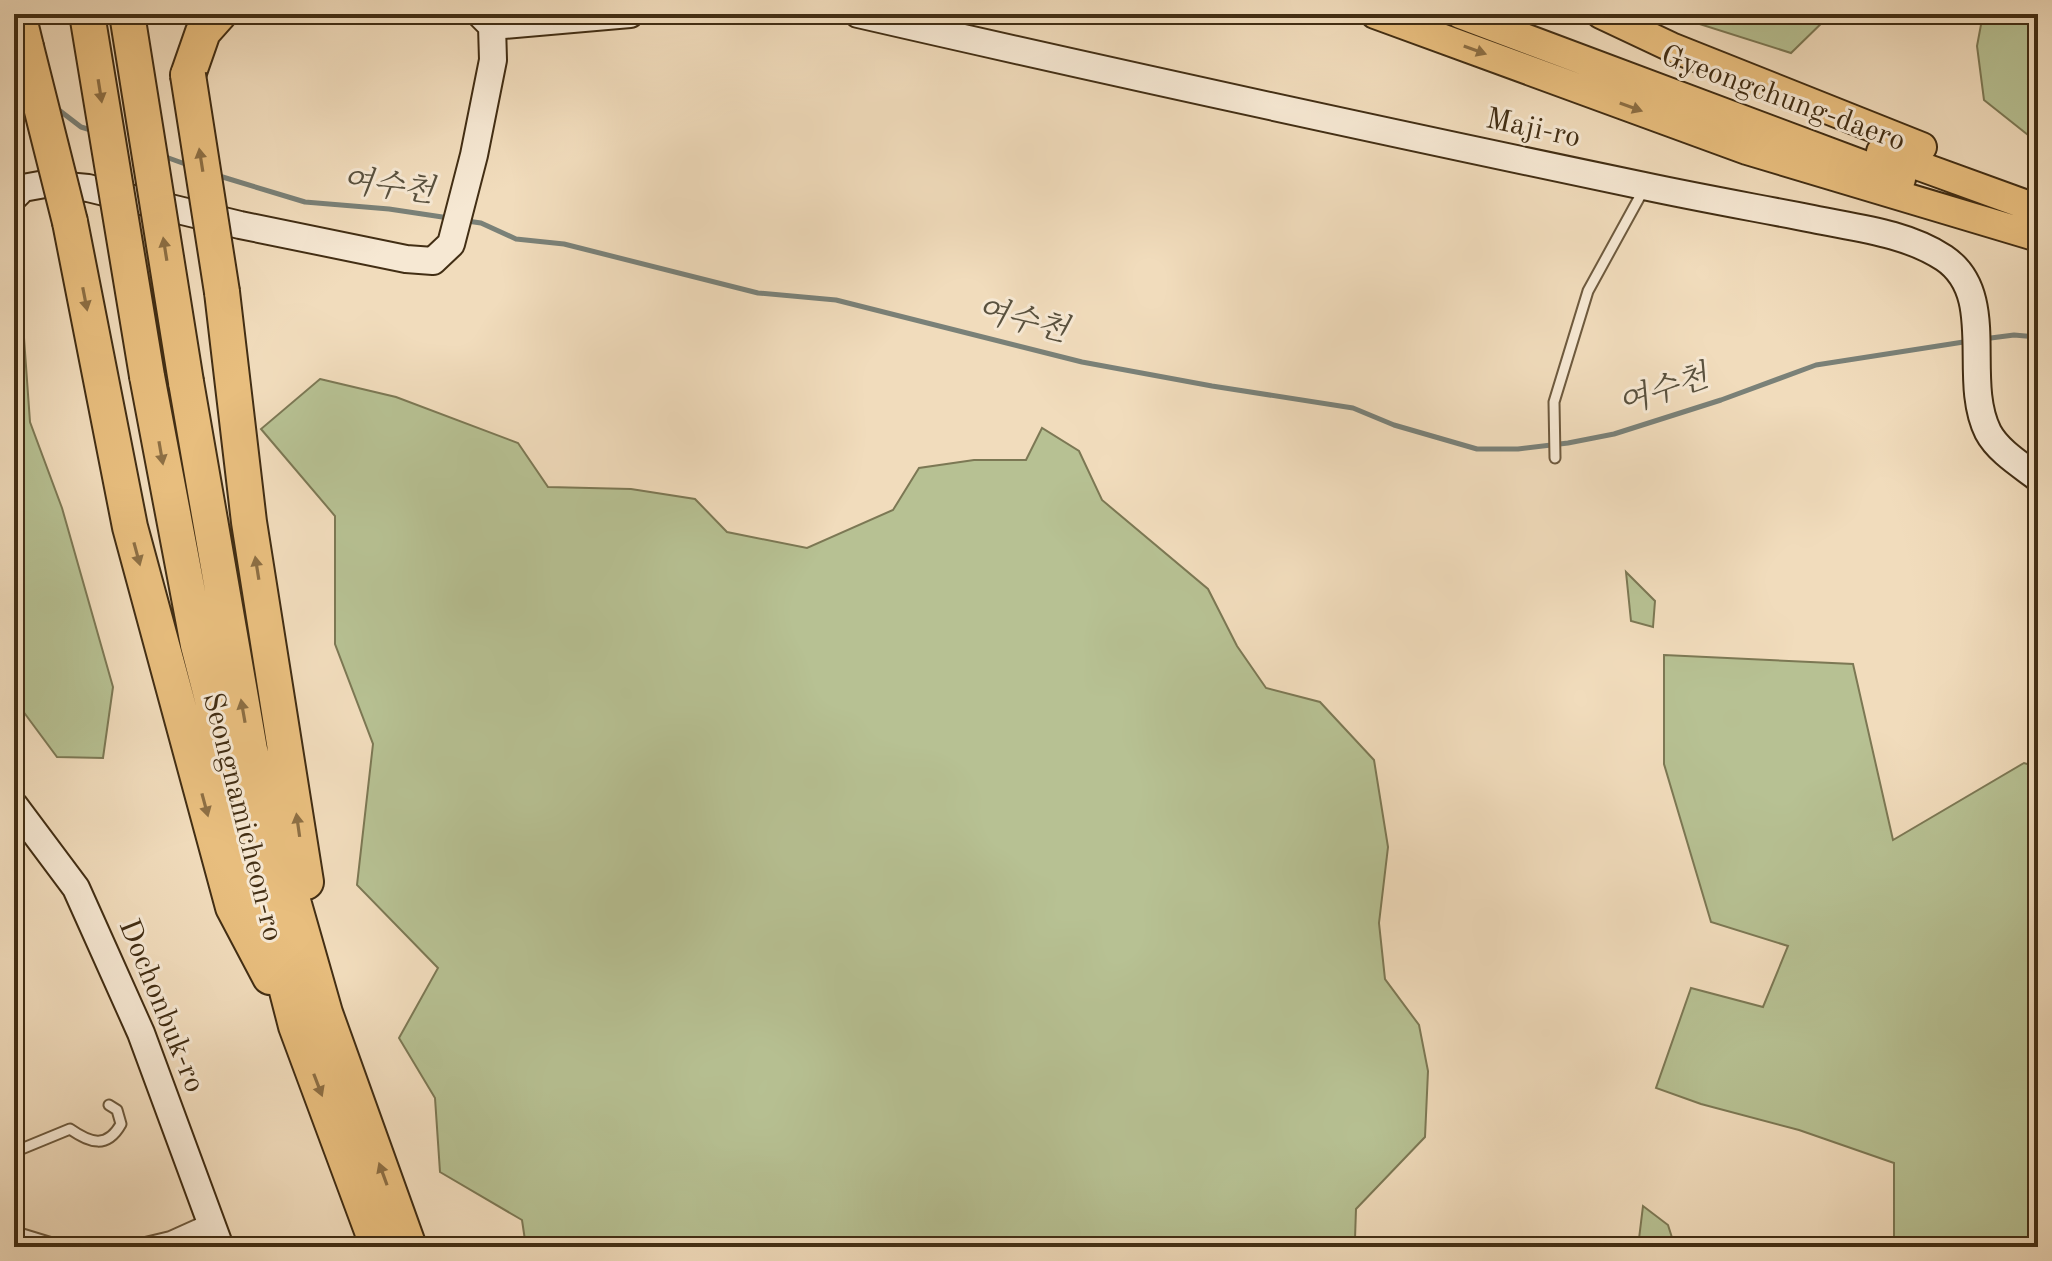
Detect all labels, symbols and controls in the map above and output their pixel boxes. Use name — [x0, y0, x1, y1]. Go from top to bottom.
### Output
street label: Gyeongchung-daero — [1657, 41, 1909, 157]
one-way arrow — [1463, 45, 1487, 57]
one-way arrow — [94, 79, 106, 104]
one-way arrow — [1619, 101, 1643, 114]
street label: Maji-ro — [1483, 104, 1583, 154]
one-way arrow — [194, 147, 207, 172]
water label: 여수천 — [340, 162, 439, 210]
one-way arrow — [158, 237, 170, 262]
one-way arrow — [79, 287, 91, 312]
water label: 여수천 — [973, 291, 1074, 349]
water label: 여수천 — [1614, 357, 1715, 422]
one-way arrow — [155, 441, 167, 466]
one-way arrow — [131, 541, 143, 566]
one-way arrow — [250, 556, 262, 581]
street label: Seongnamicheon-ro — [197, 690, 287, 944]
one-way arrow — [237, 698, 249, 723]
one-way arrow — [199, 792, 211, 817]
one-way arrow — [291, 812, 304, 837]
street label: Dochonbuk-ro — [113, 915, 209, 1097]
one-way arrow — [312, 1073, 325, 1097]
one-way arrow — [376, 1161, 388, 1185]

